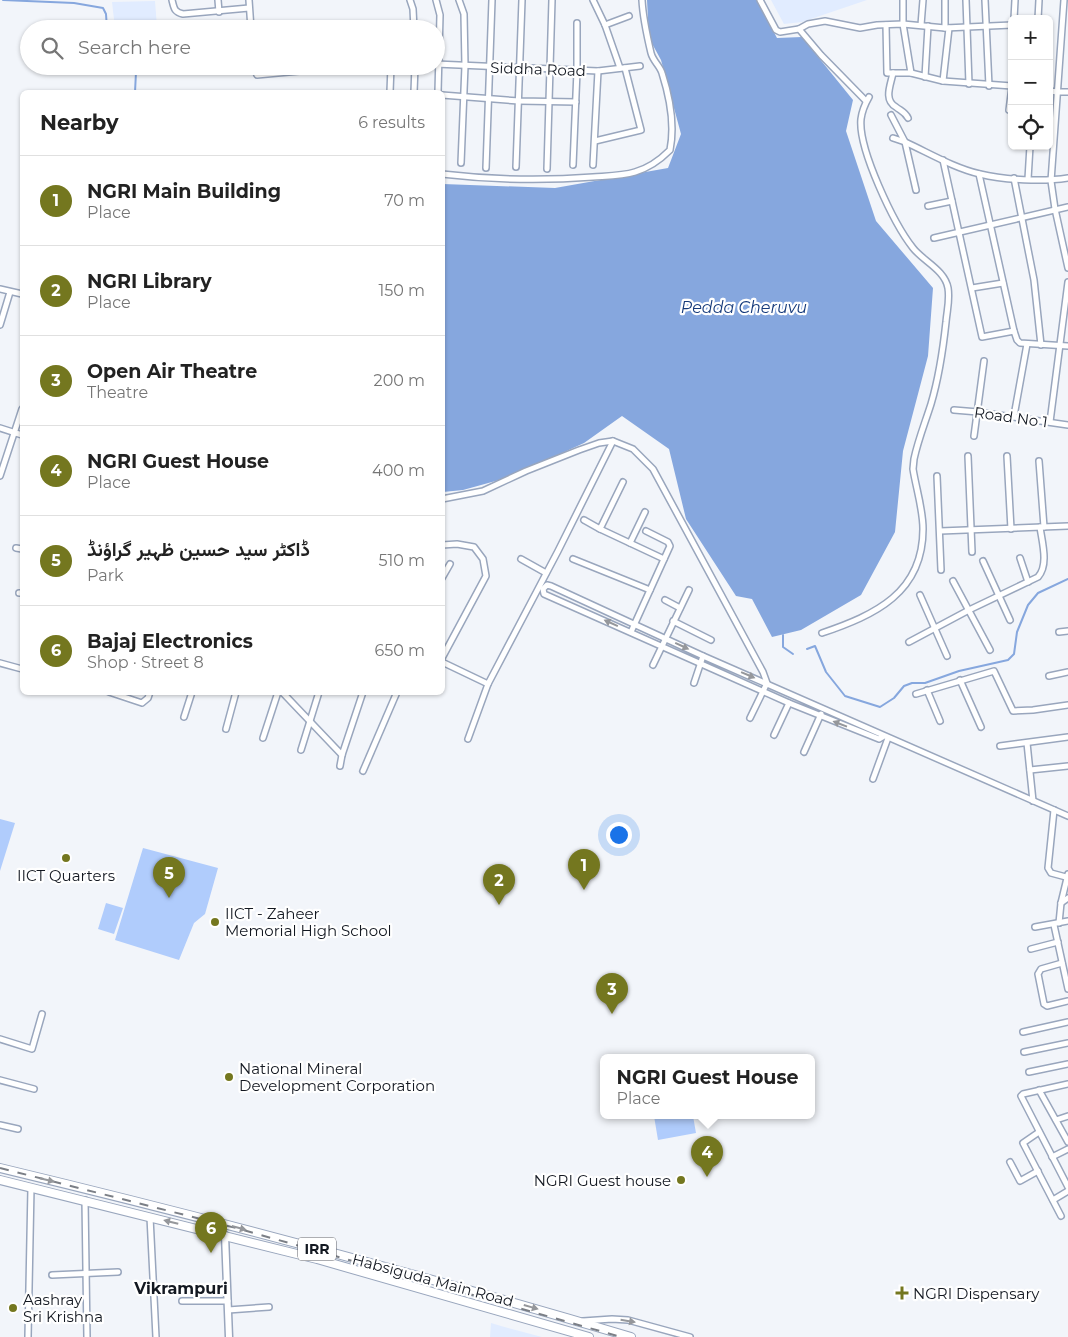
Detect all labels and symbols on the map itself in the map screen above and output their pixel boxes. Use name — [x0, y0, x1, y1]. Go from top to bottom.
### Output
street label: Siddha Road — [490, 58, 586, 80]
water label: Pedda Cheruvu — [681, 298, 807, 317]
street label: Road No 1 — [973, 402, 1049, 432]
one-way arrow — [604, 619, 618, 627]
one-way arrow — [675, 642, 689, 650]
one-way arrow — [741, 671, 755, 679]
one-way arrow — [832, 720, 847, 727]
your location — [606, 822, 632, 848]
pin: 1 — [568, 849, 600, 890]
marker: IICT Quarters — [60, 852, 72, 864]
pin: 5 — [153, 857, 185, 898]
pin: 2 — [483, 864, 515, 905]
place label: IICT Quarters — [17, 866, 115, 885]
place label: IICT - Zaheer Memorial High School — [225, 904, 392, 940]
marker: IICT - Zaheer Memorial High School — [209, 916, 221, 928]
pin: 3 — [596, 973, 628, 1014]
place label: National Mineral Development Corporation — [239, 1059, 435, 1095]
marker: National Mineral Development Corporation — [223, 1071, 235, 1083]
pin: 4 — [691, 1136, 723, 1177]
place label: NGRI Guest house — [534, 1171, 671, 1190]
marker: NGRI Guest house — [675, 1174, 687, 1186]
one-way arrow — [40, 1176, 55, 1184]
pin: 6 — [195, 1212, 227, 1253]
one-way arrow — [164, 1218, 179, 1226]
one-way arrow — [232, 1224, 247, 1232]
road number: IRR — [298, 1238, 336, 1260]
street label: Habsiguda Main Road — [350, 1249, 516, 1311]
district label: Vikrampuri — [133, 1279, 228, 1298]
place label: NGRI Dispensary — [913, 1284, 1040, 1303]
marker: NGRI Dispensary — [895, 1286, 909, 1300]
place label: Aashray Sri Krishna — [23, 1290, 103, 1326]
marker: Aashray Sri Krishna — [7, 1302, 19, 1314]
one-way arrow — [523, 1304, 538, 1312]
one-way arrow — [620, 1317, 636, 1325]

